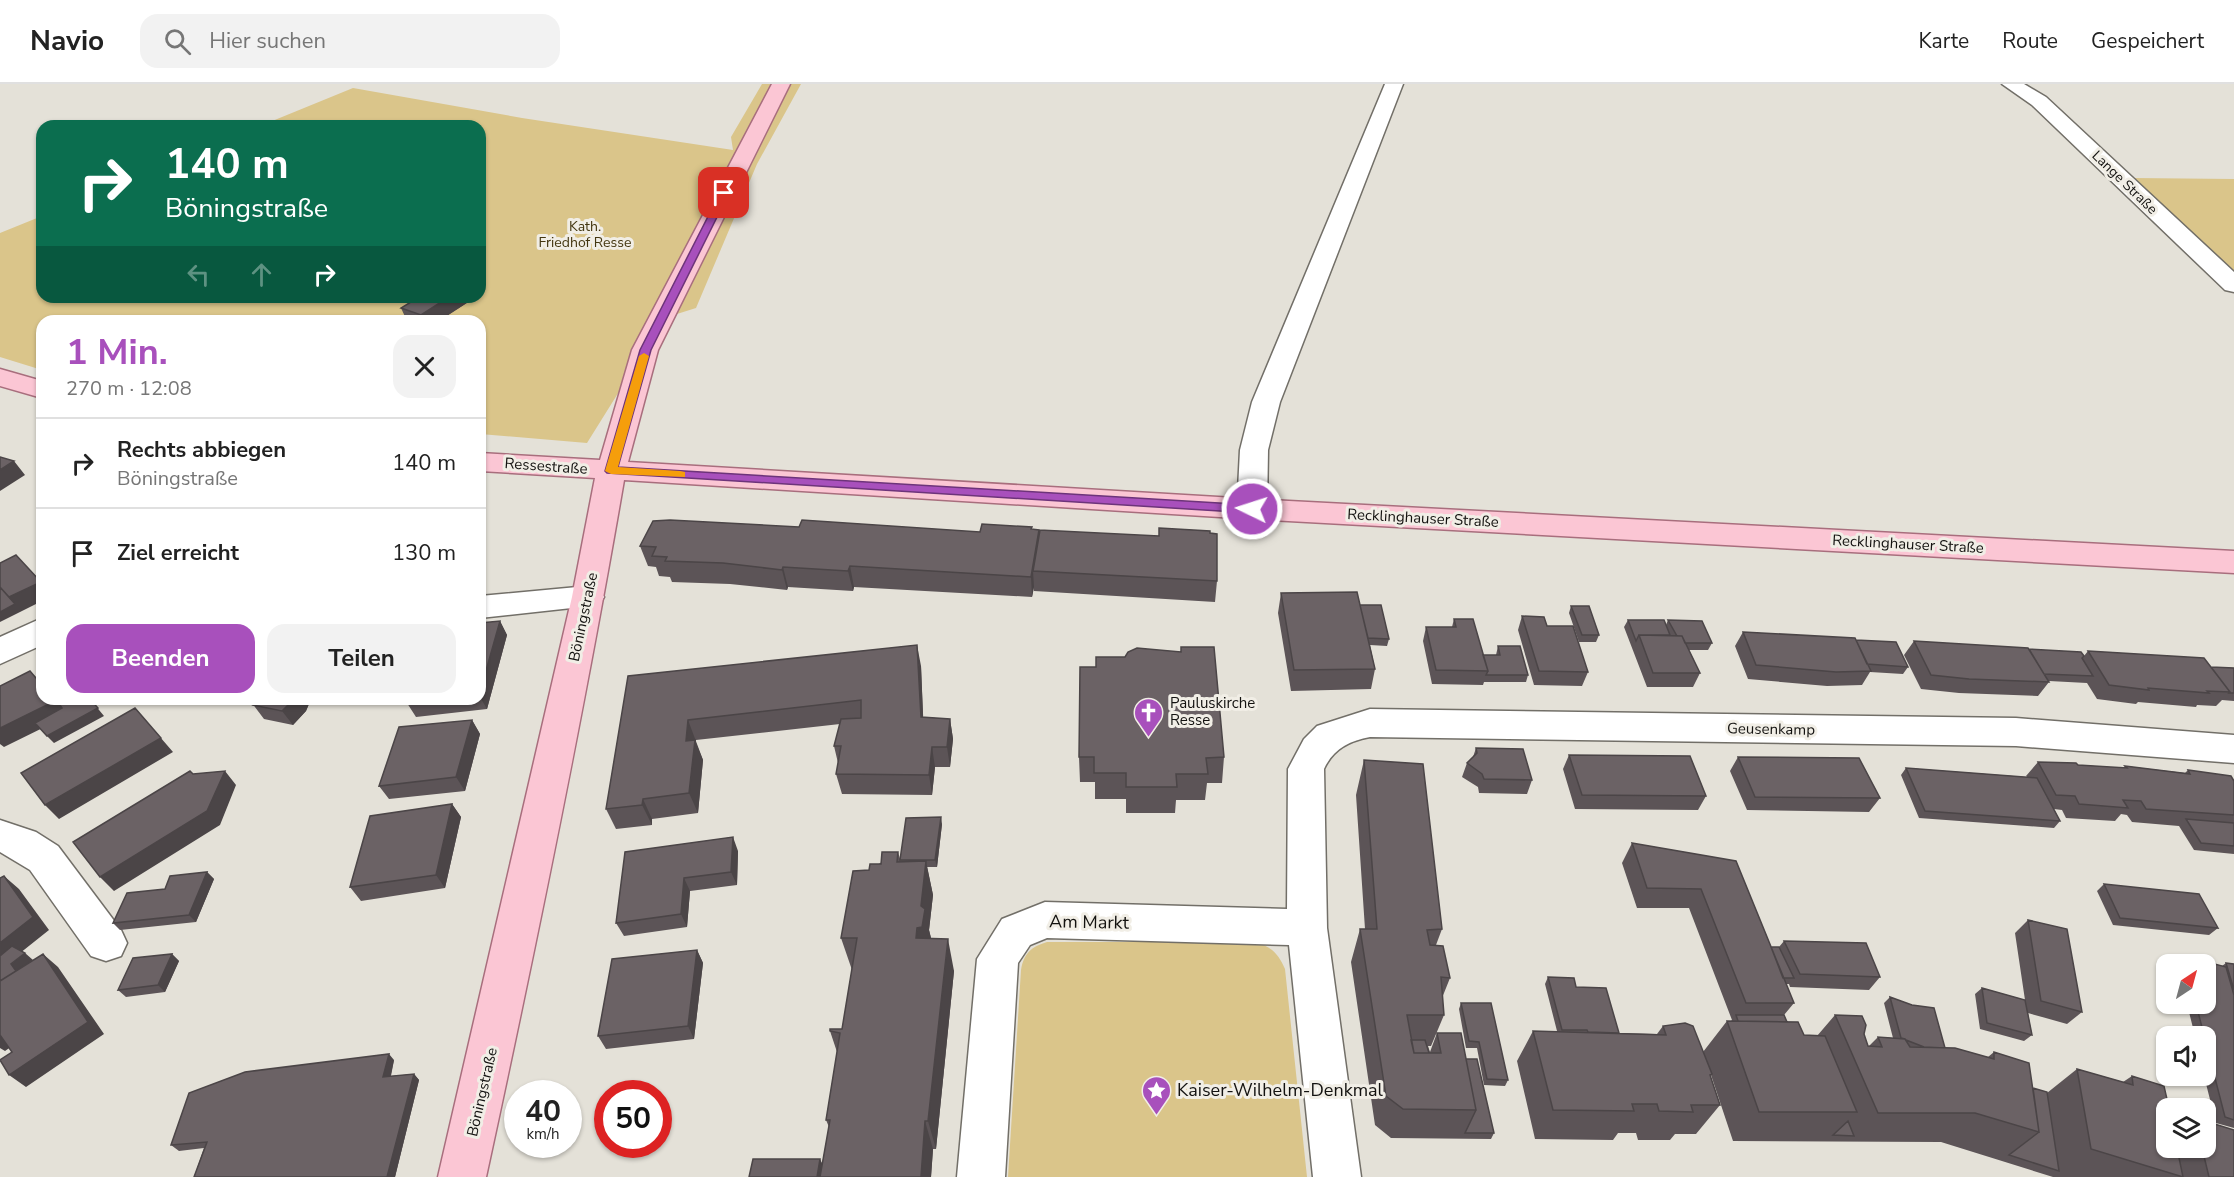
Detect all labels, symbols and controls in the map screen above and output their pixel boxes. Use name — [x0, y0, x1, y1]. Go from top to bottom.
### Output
search box — [140, 14, 560, 68]
text: Navio — [30, 22, 104, 60]
icon: search — [161, 25, 194, 58]
text: Hier suchen — [209, 26, 326, 56]
text: Karte — [1919, 27, 1969, 55]
text: Route — [2002, 27, 2058, 55]
text: Gespeichert — [2091, 27, 2204, 55]
text: 140 m — [165, 136, 289, 193]
icon: right — [66, 144, 144, 222]
street label: Lange Straße — [2088, 146, 2162, 218]
pin — [698, 167, 749, 218]
icon: arrive — [707, 176, 740, 209]
text: Böningstraße — [165, 190, 328, 227]
park label: Kath. Friedhof Resse — [539, 217, 631, 252]
icon: left — [182, 258, 215, 291]
icon: ahead — [245, 258, 278, 291]
icon: right — [308, 258, 341, 291]
text: 1 Min. — [66, 328, 168, 377]
button: close — [393, 335, 456, 398]
text: 270 m · 12:08 — [66, 375, 192, 402]
text: Rechts abbiegen — [117, 435, 286, 465]
icon: right — [66, 447, 99, 480]
text: 140 m — [392, 448, 456, 478]
street label: Ressestraße — [504, 453, 588, 479]
text: Böningstraße — [117, 465, 238, 492]
position arrow — [1220, 477, 1284, 541]
street label: Recklinghauser Straße — [1347, 504, 1499, 532]
street label: Recklinghauser Straße — [1832, 530, 1984, 558]
icon: arrive — [66, 537, 99, 570]
text: Ziel erreicht — [117, 538, 239, 568]
text: 130 m — [392, 538, 456, 568]
street label: Böningstraße — [564, 571, 602, 663]
button: Beenden — [66, 624, 255, 693]
button: Teilen — [267, 624, 456, 693]
place label: Pauluskirche Resse — [1170, 693, 1255, 730]
church icon: Pauluskirche Resse — [1133, 696, 1165, 738]
street label: Geusenkamp — [1727, 718, 1815, 740]
street label: Am Markt — [1049, 909, 1130, 935]
north arrow — [2156, 954, 2216, 1014]
map controls — [2156, 954, 2216, 1158]
button: sound — [2156, 1026, 2216, 1086]
street label: Böningstraße — [462, 1046, 502, 1138]
place icon: Kaiser-Wilhelm-Denkmal — [1140, 1074, 1172, 1116]
place label: Kaiser-Wilhelm-Denkmal — [1177, 1078, 1384, 1102]
speed limit sign: 50 — [594, 1080, 672, 1158]
text: 40 — [525, 1091, 561, 1132]
button: layers — [2156, 1098, 2216, 1158]
text: km/h — [526, 1124, 560, 1144]

